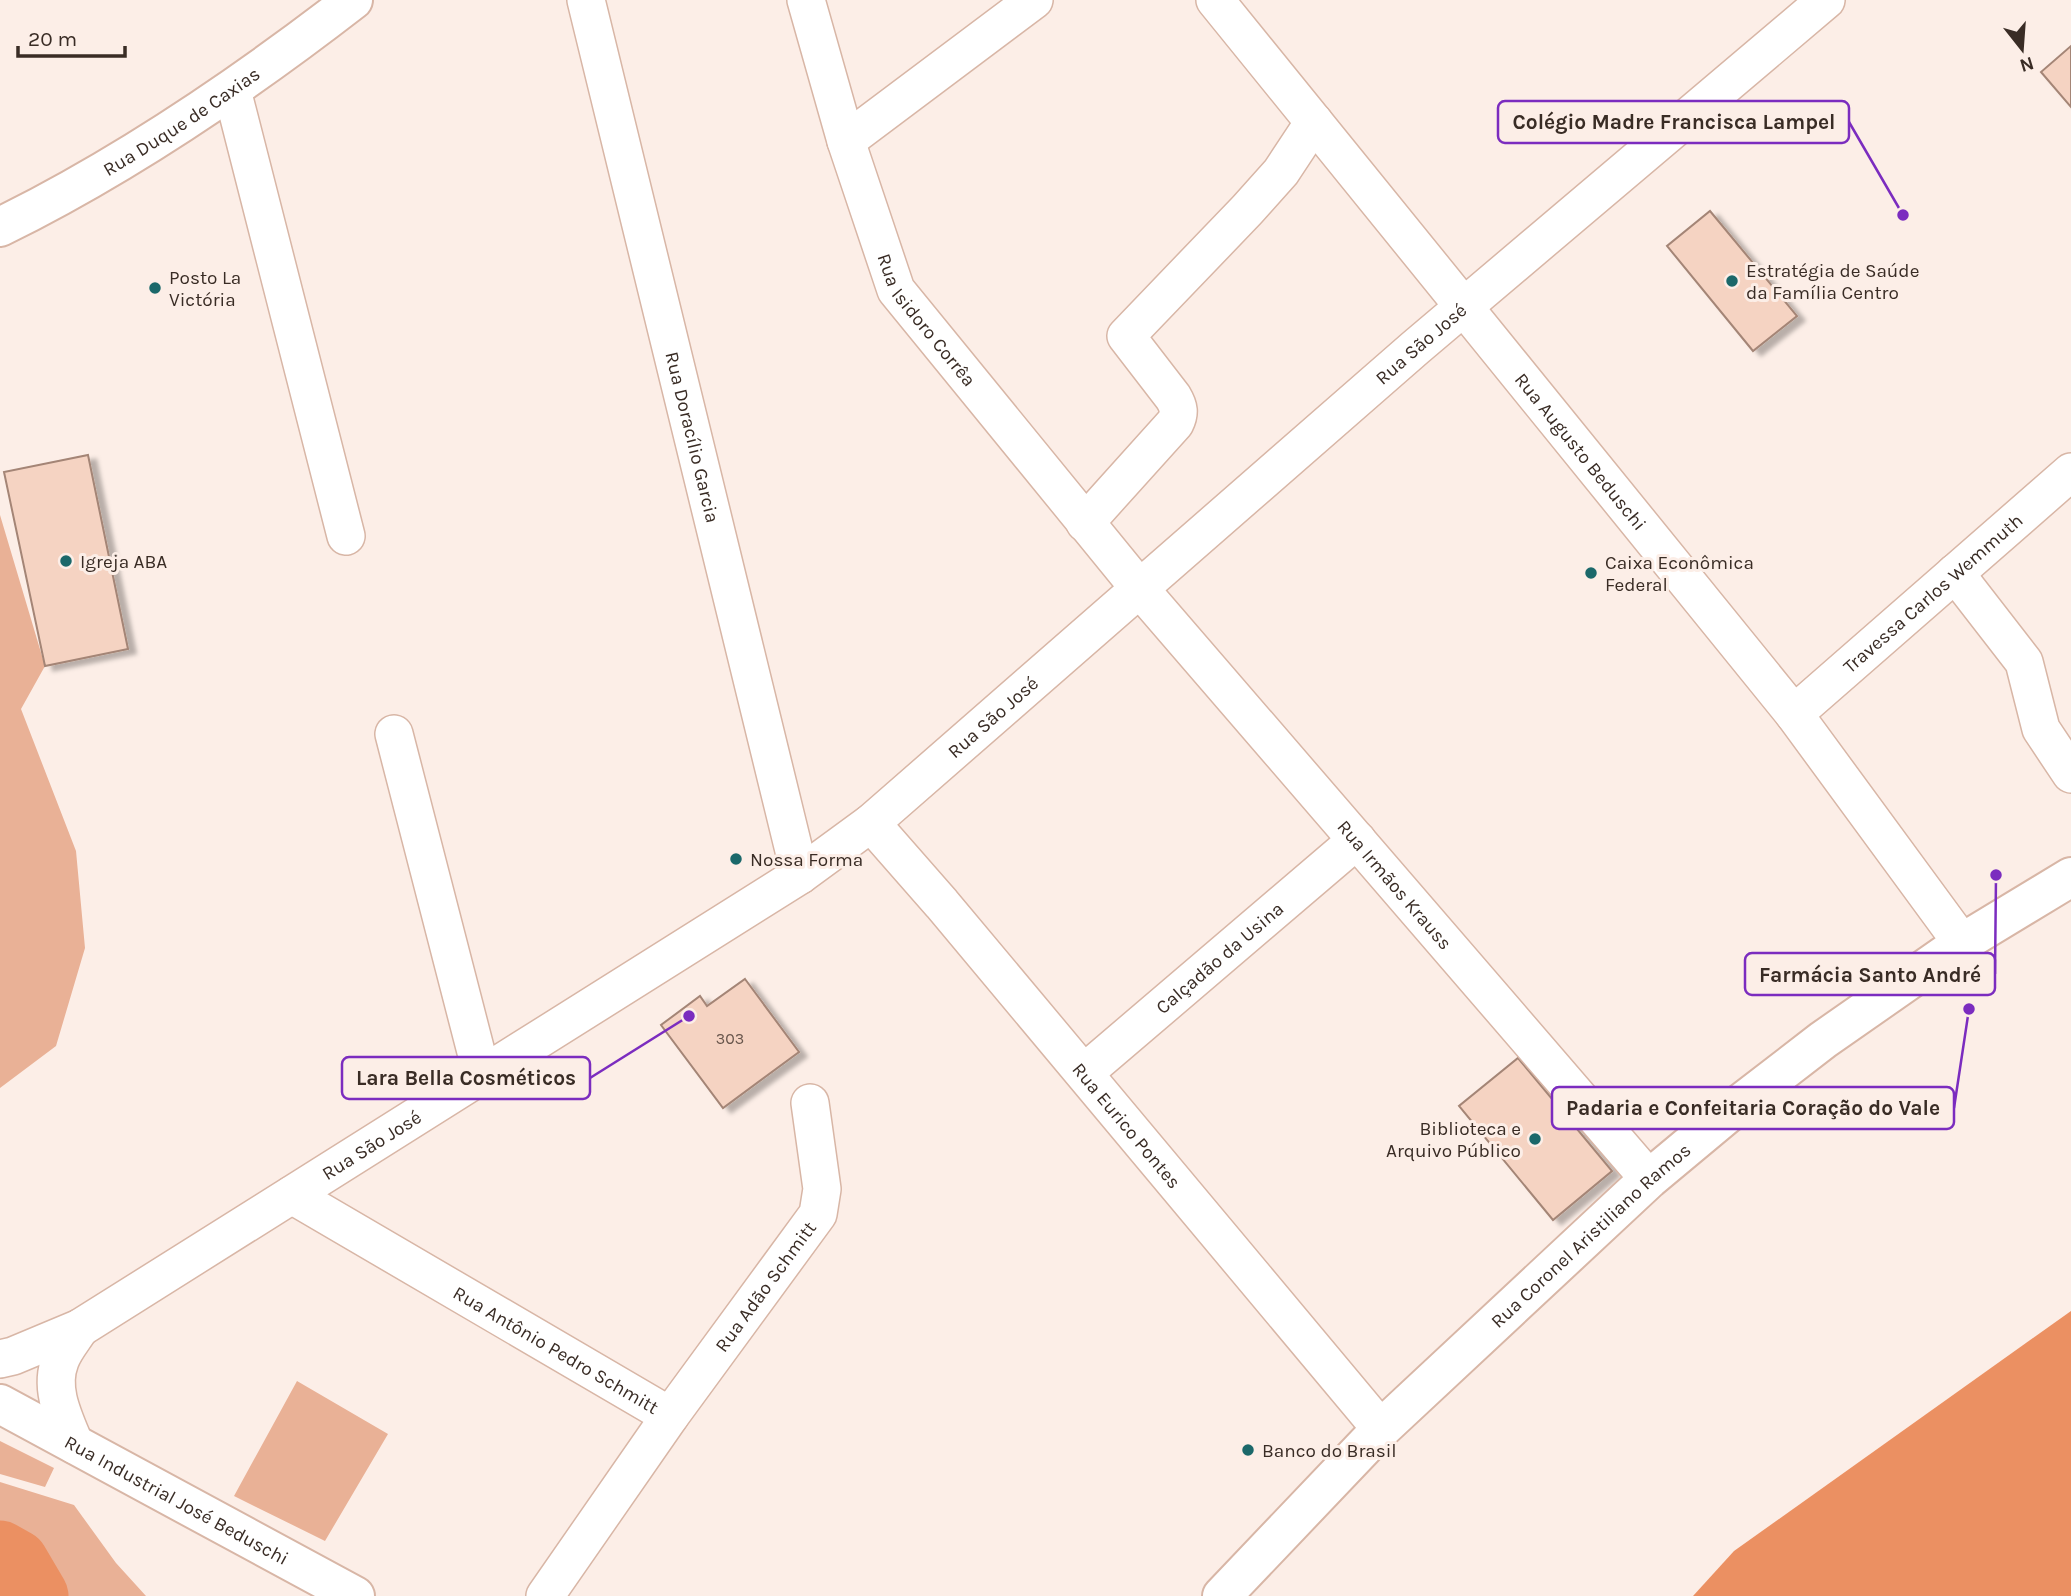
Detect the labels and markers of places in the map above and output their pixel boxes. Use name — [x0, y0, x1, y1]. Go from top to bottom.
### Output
callout: Colégio Madre Francisca Lampel — [1498, 101, 1849, 143]
place label: Estratégia de Saúde da Família Centro — [1746, 260, 1919, 304]
place label: Posto La Victória — [169, 267, 241, 311]
marker: Estratégia de Saúde da Família Centro — [1724, 273, 1740, 289]
marker: Posto La Victória — [147, 280, 163, 296]
place label: Igreja ABA — [80, 551, 167, 573]
place label: Caixa Econômica Federal — [1605, 552, 1754, 596]
marker: Igreja ABA — [58, 553, 74, 569]
marker: Caixa Econômica Federal — [1583, 565, 1599, 581]
place label: Nossa Forma — [750, 849, 863, 871]
marker: Nossa Forma — [728, 851, 744, 867]
callout: Farmácia Santo André — [1745, 953, 1995, 995]
callout: Lara Bella Cosméticos — [342, 1057, 590, 1099]
callout: Padaria e Confeitaria Coração do Vale — [1552, 1087, 1954, 1129]
place label: Biblioteca e Arquivo Público — [1386, 1118, 1521, 1162]
marker: Biblioteca e Arquivo Público — [1527, 1131, 1543, 1147]
place label: Banco do Brasil — [1262, 1440, 1397, 1462]
marker: Banco do Brasil — [1240, 1442, 1256, 1458]

